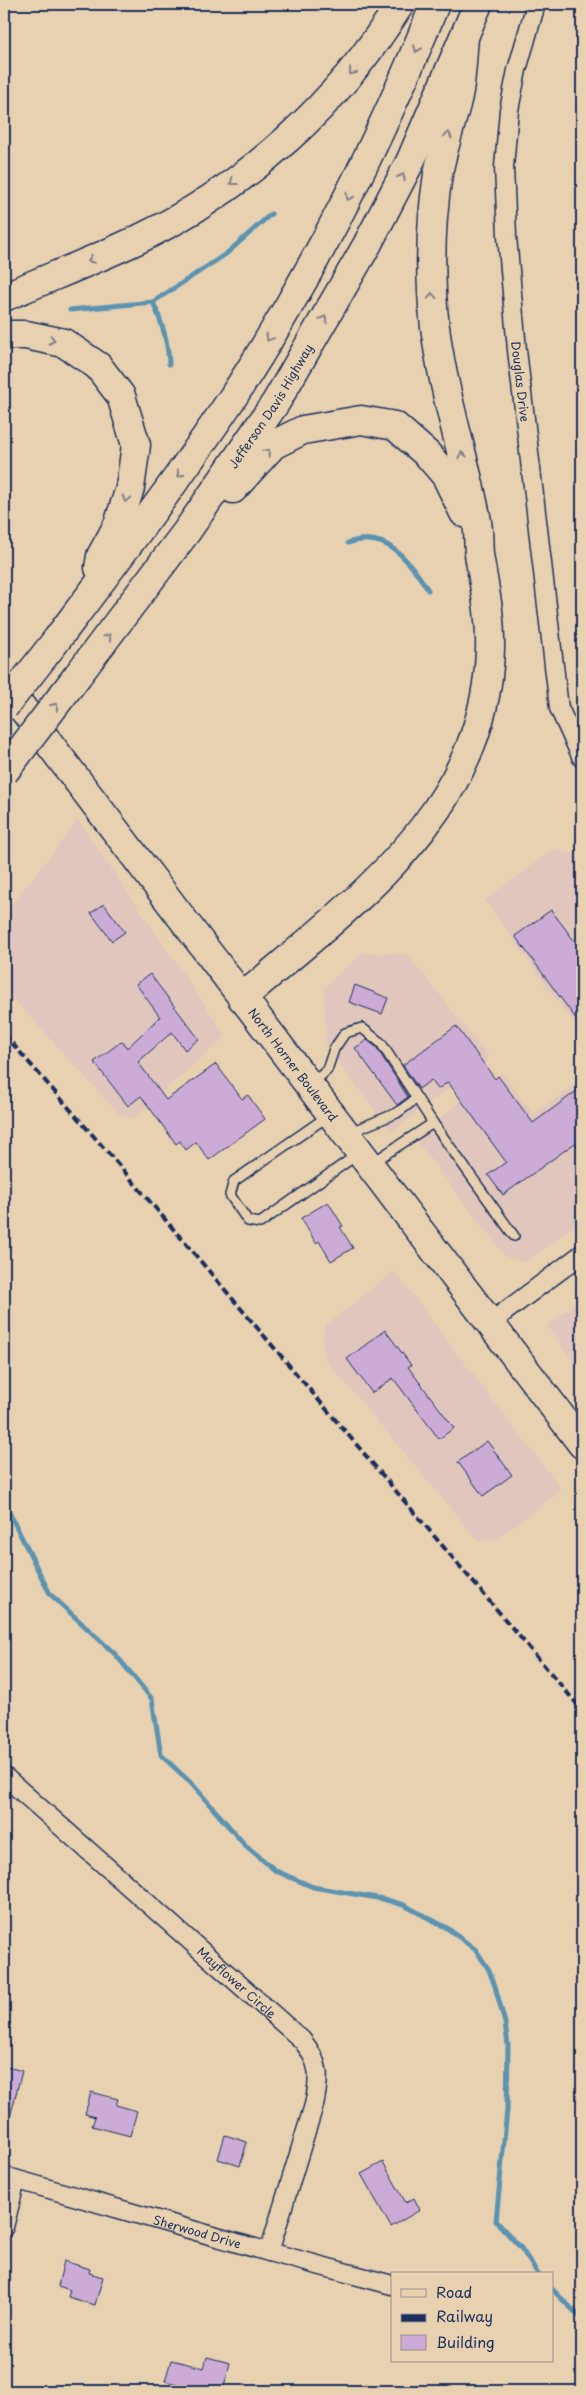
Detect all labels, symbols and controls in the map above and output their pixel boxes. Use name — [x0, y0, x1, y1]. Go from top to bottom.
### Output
one-way arrow — [412, 44, 423, 53]
one-way arrow — [349, 66, 357, 75]
one-way arrow — [442, 131, 453, 140]
one-way arrow — [396, 173, 406, 182]
one-way arrow — [230, 177, 239, 185]
one-way arrow — [345, 191, 355, 200]
one-way arrow — [87, 253, 96, 264]
one-way arrow — [427, 292, 438, 300]
one-way arrow — [318, 315, 328, 324]
one-way arrow — [266, 333, 276, 342]
one-way arrow — [47, 335, 56, 345]
street label: Jefferson Davis Highway — [224, 340, 317, 472]
street label: Douglas Drive — [507, 341, 534, 423]
one-way arrow — [261, 449, 270, 458]
one-way arrow — [457, 451, 468, 460]
one-way arrow — [177, 468, 186, 478]
one-way arrow — [122, 495, 132, 503]
one-way arrow — [102, 634, 110, 643]
one-way arrow — [49, 702, 58, 711]
street label: North Horner Boulevard — [244, 1004, 343, 1125]
street label: Mayflower Circle — [193, 1942, 281, 2022]
street label: Sherwood Drive — [151, 2210, 243, 2253]
legend — [391, 2272, 554, 2362]
text: Road — [436, 2280, 472, 2303]
text: Railway — [436, 2304, 493, 2327]
text: Building — [436, 2330, 495, 2353]

